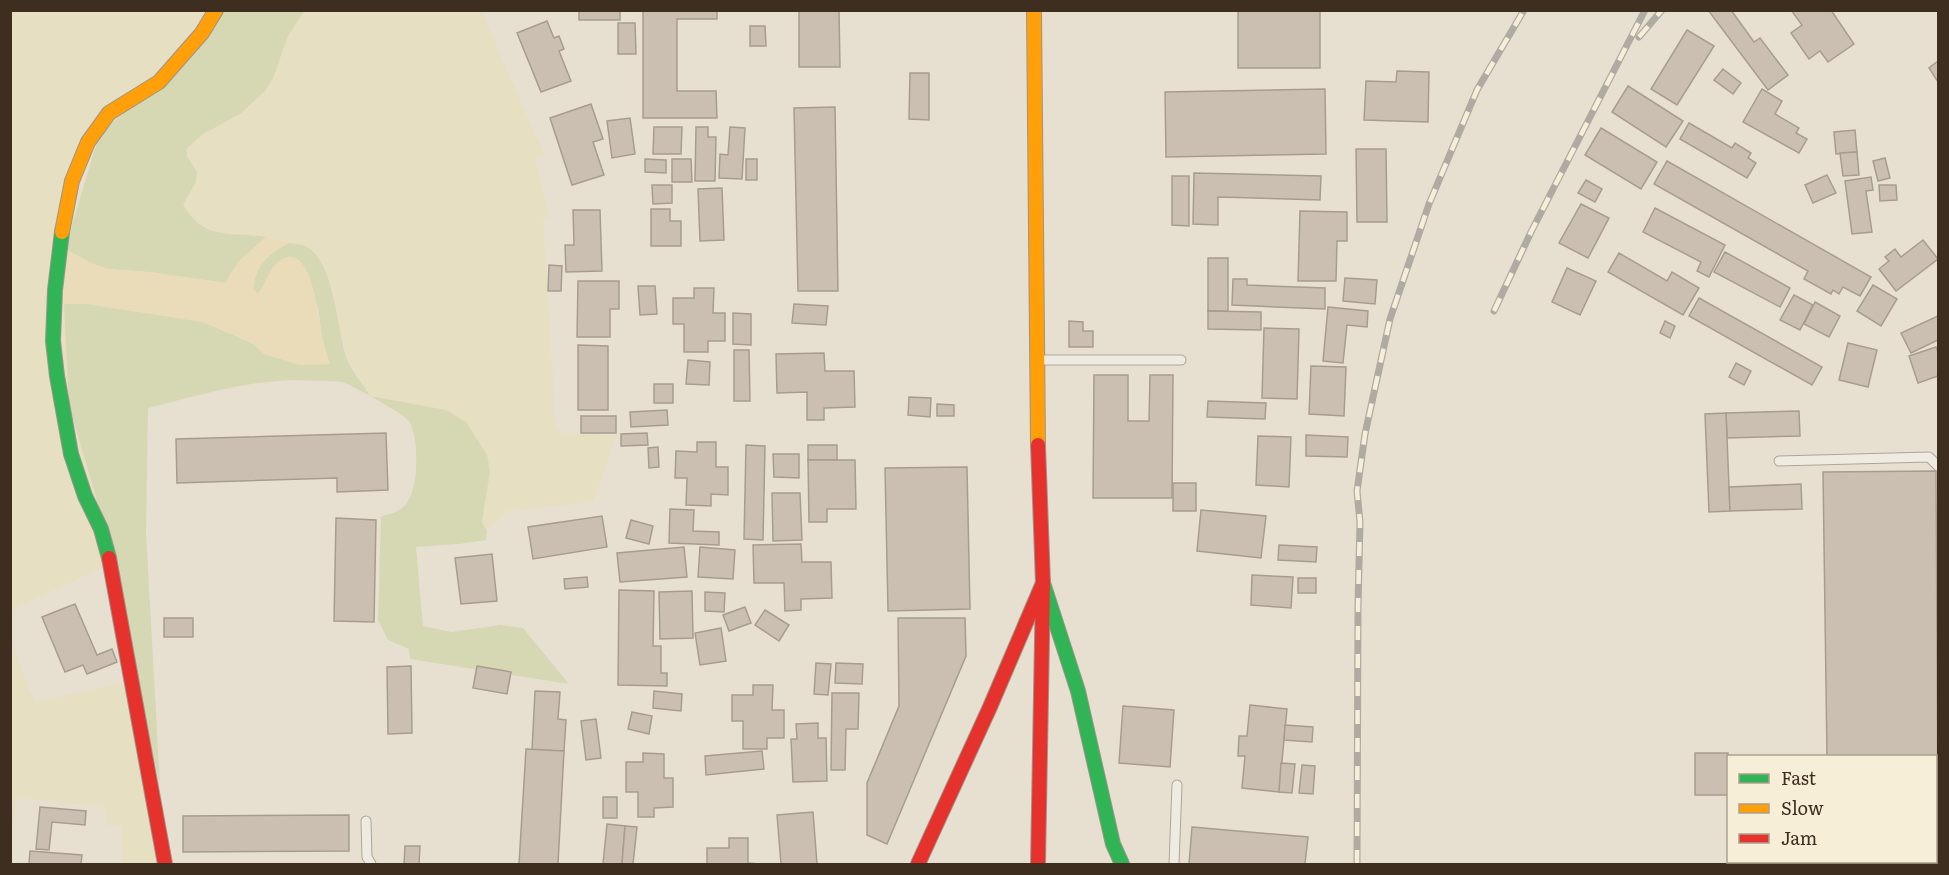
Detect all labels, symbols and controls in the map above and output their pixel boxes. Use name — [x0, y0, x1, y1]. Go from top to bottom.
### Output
legend — [1727, 755, 1937, 863]
text: Fast — [1781, 764, 1817, 791]
text: Slow — [1781, 794, 1824, 821]
text: Jam — [1781, 824, 1817, 851]

